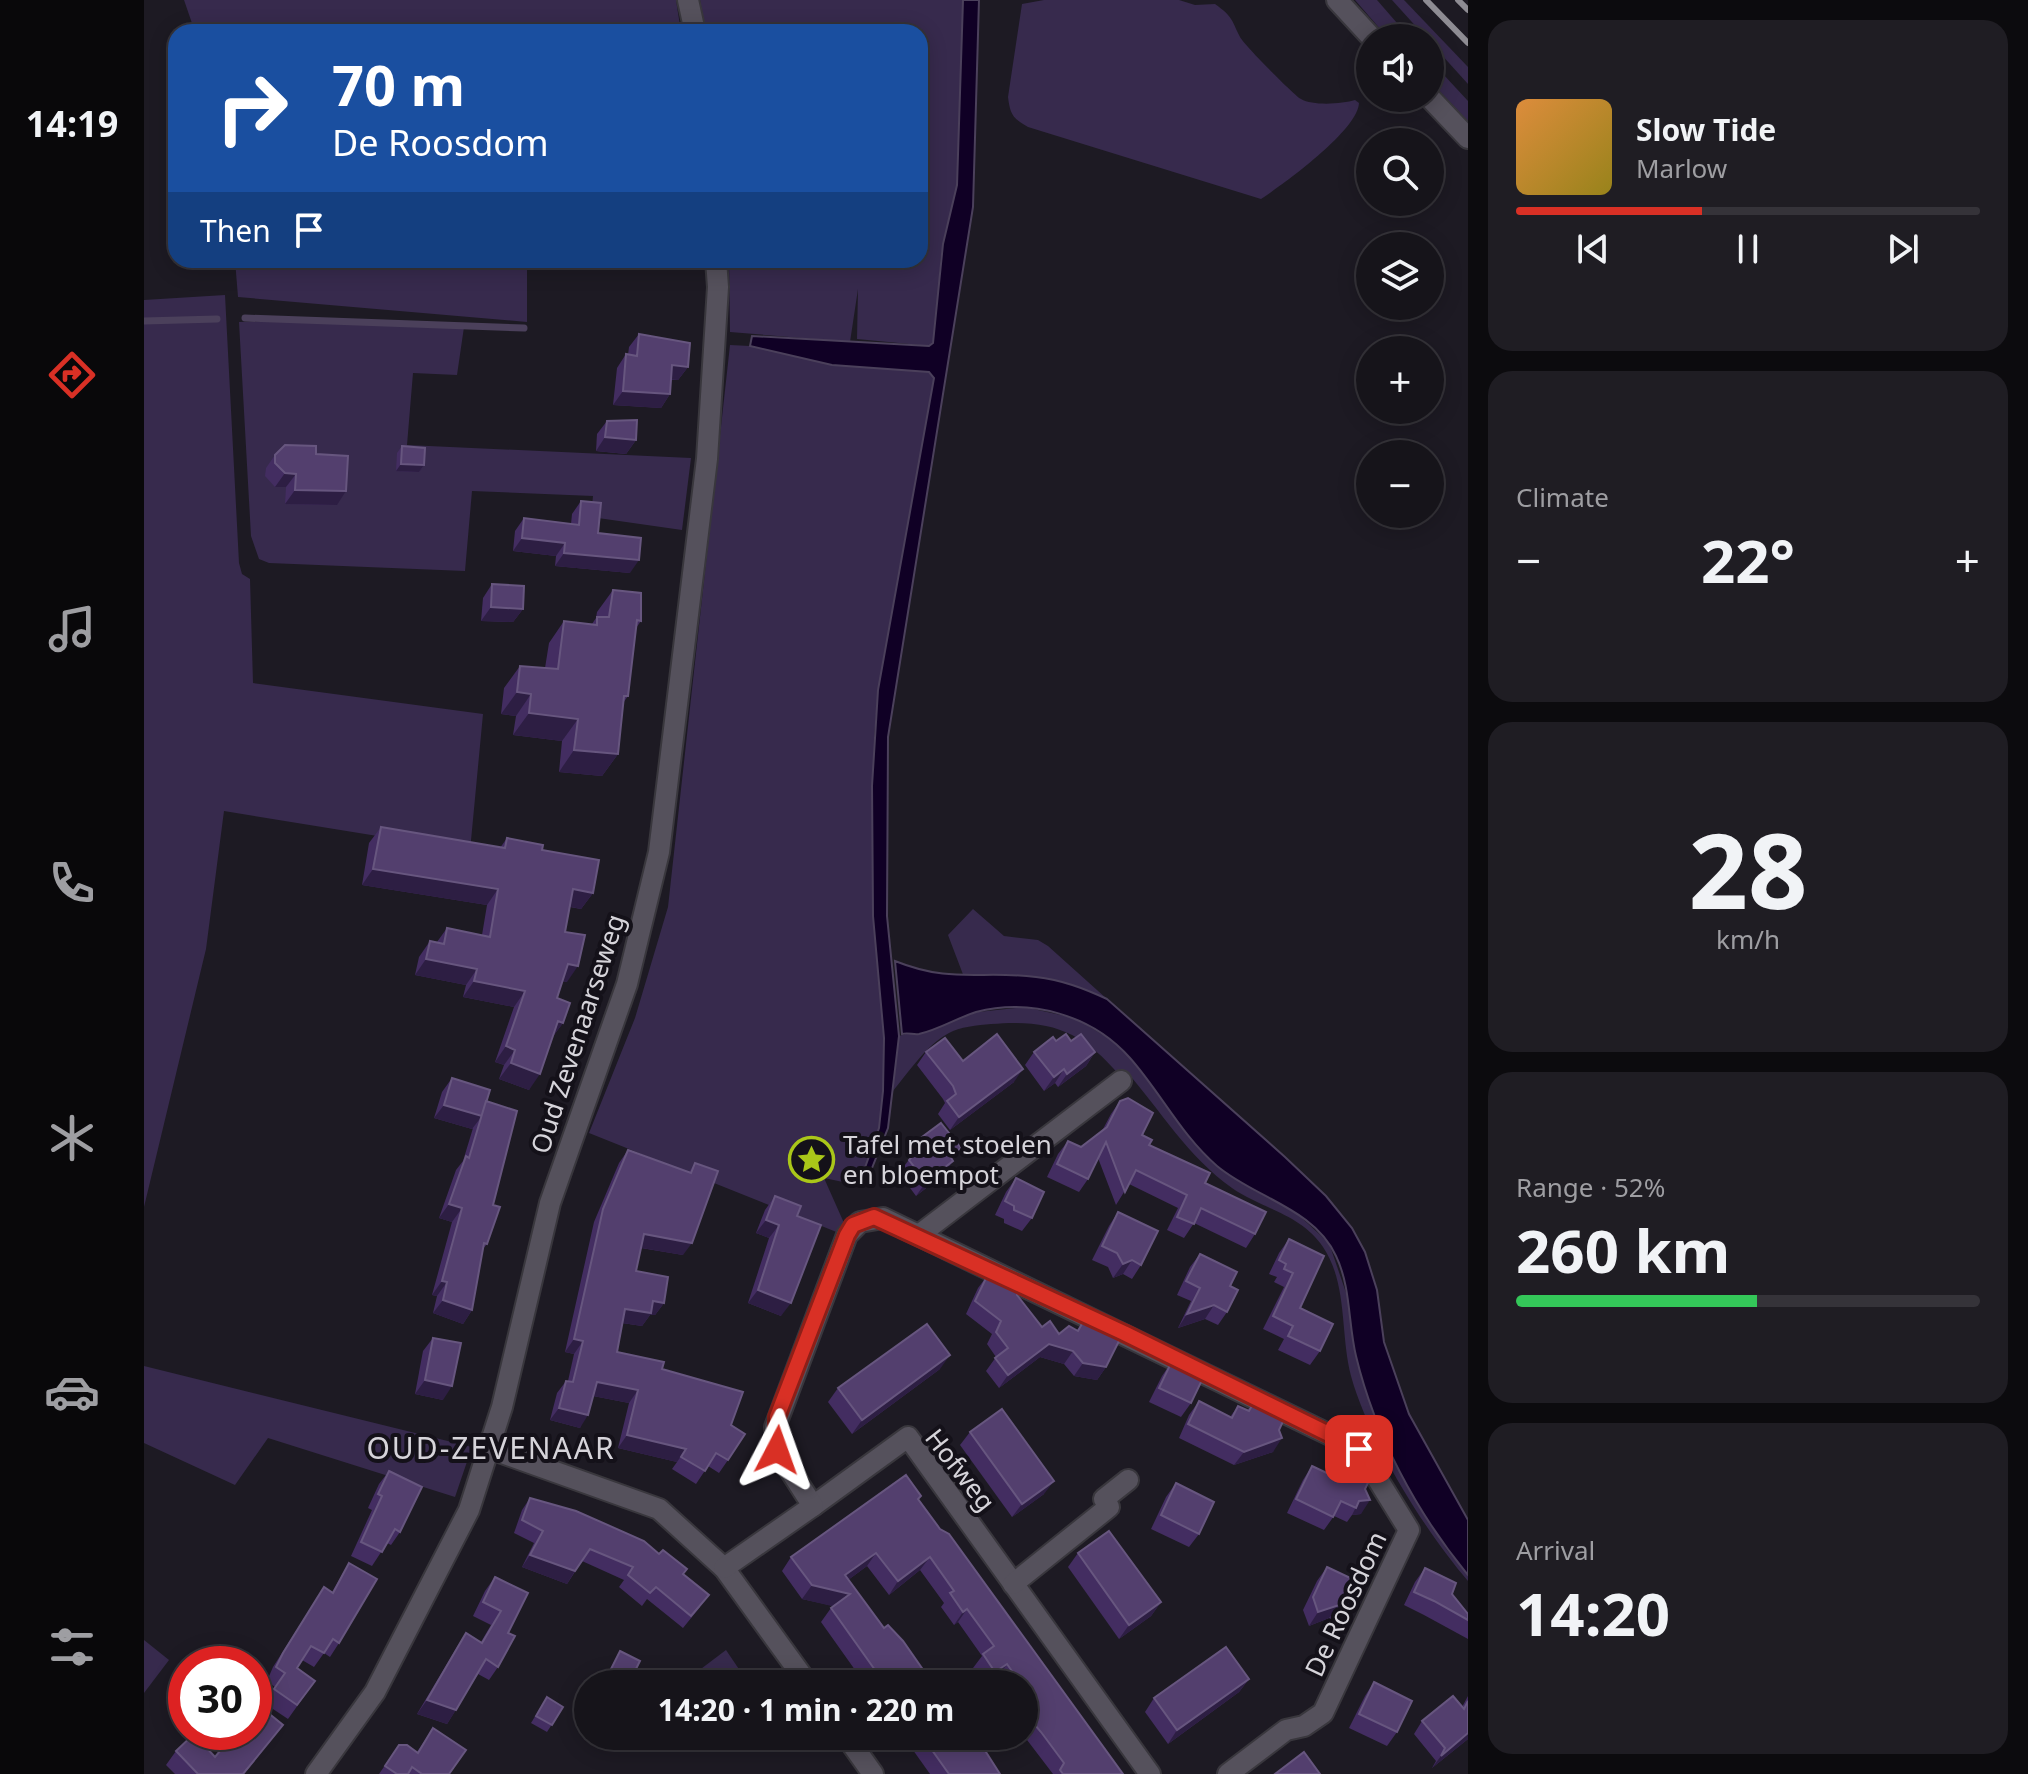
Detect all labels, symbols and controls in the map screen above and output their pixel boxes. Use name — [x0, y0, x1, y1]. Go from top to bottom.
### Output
map controls — [1356, 24, 1444, 528]
button: sound — [1356, 24, 1444, 112]
text: 70 m — [332, 46, 465, 122]
icon: right — [200, 56, 304, 160]
text: 14:19 — [26, 99, 118, 148]
text: Slow Tide — [1636, 109, 1776, 150]
text: De Roosdom — [332, 118, 549, 167]
button: search — [1356, 128, 1444, 216]
text: Marlow — [1636, 150, 1727, 186]
icon: arrive — [287, 208, 331, 252]
text: Then — [200, 210, 271, 251]
icon: previous — [1571, 227, 1615, 271]
icon: pause — [1726, 227, 1770, 271]
icon: next — [1881, 227, 1925, 271]
button: layers — [1356, 232, 1444, 320]
button: + — [1356, 336, 1444, 424]
icon: directions — [44, 347, 100, 403]
button: − — [1356, 440, 1444, 528]
text: Climate — [1516, 479, 1609, 515]
text: 22° — [1701, 519, 1795, 601]
text: − — [1516, 530, 1541, 590]
text: + — [1955, 530, 1980, 590]
icon: music — [44, 601, 100, 657]
text: 28 — [1689, 798, 1807, 939]
icon: phone — [44, 855, 100, 911]
street label: Oud Zevenaarseweg — [521, 909, 633, 1158]
text: km/h — [1716, 921, 1780, 957]
icon: climate — [44, 1110, 100, 1166]
place label: Tafel met stoelen en bloempot — [843, 1126, 1052, 1192]
place icon: Tafel met stoelen en bloempot — [788, 1136, 836, 1184]
text: Range · 52% — [1516, 1169, 1665, 1205]
text: 260 km — [1516, 1209, 1730, 1291]
icon: car — [44, 1364, 100, 1420]
position arrow — [735, 1408, 819, 1492]
pin — [1325, 1415, 1393, 1483]
street label: Hofweg — [917, 1421, 1004, 1518]
district label: OUD-ZEVENAAR — [366, 1427, 616, 1468]
icon: arrive — [1337, 1427, 1381, 1471]
street label: De Roosdom — [1296, 1525, 1394, 1682]
text: Arrival — [1516, 1532, 1595, 1568]
text: 14:20 — [1516, 1572, 1670, 1654]
icon: filters — [44, 1619, 100, 1675]
speed limit sign: 30 — [168, 1646, 272, 1750]
text: 14:20 · 1 min · 220 m — [658, 1689, 954, 1730]

